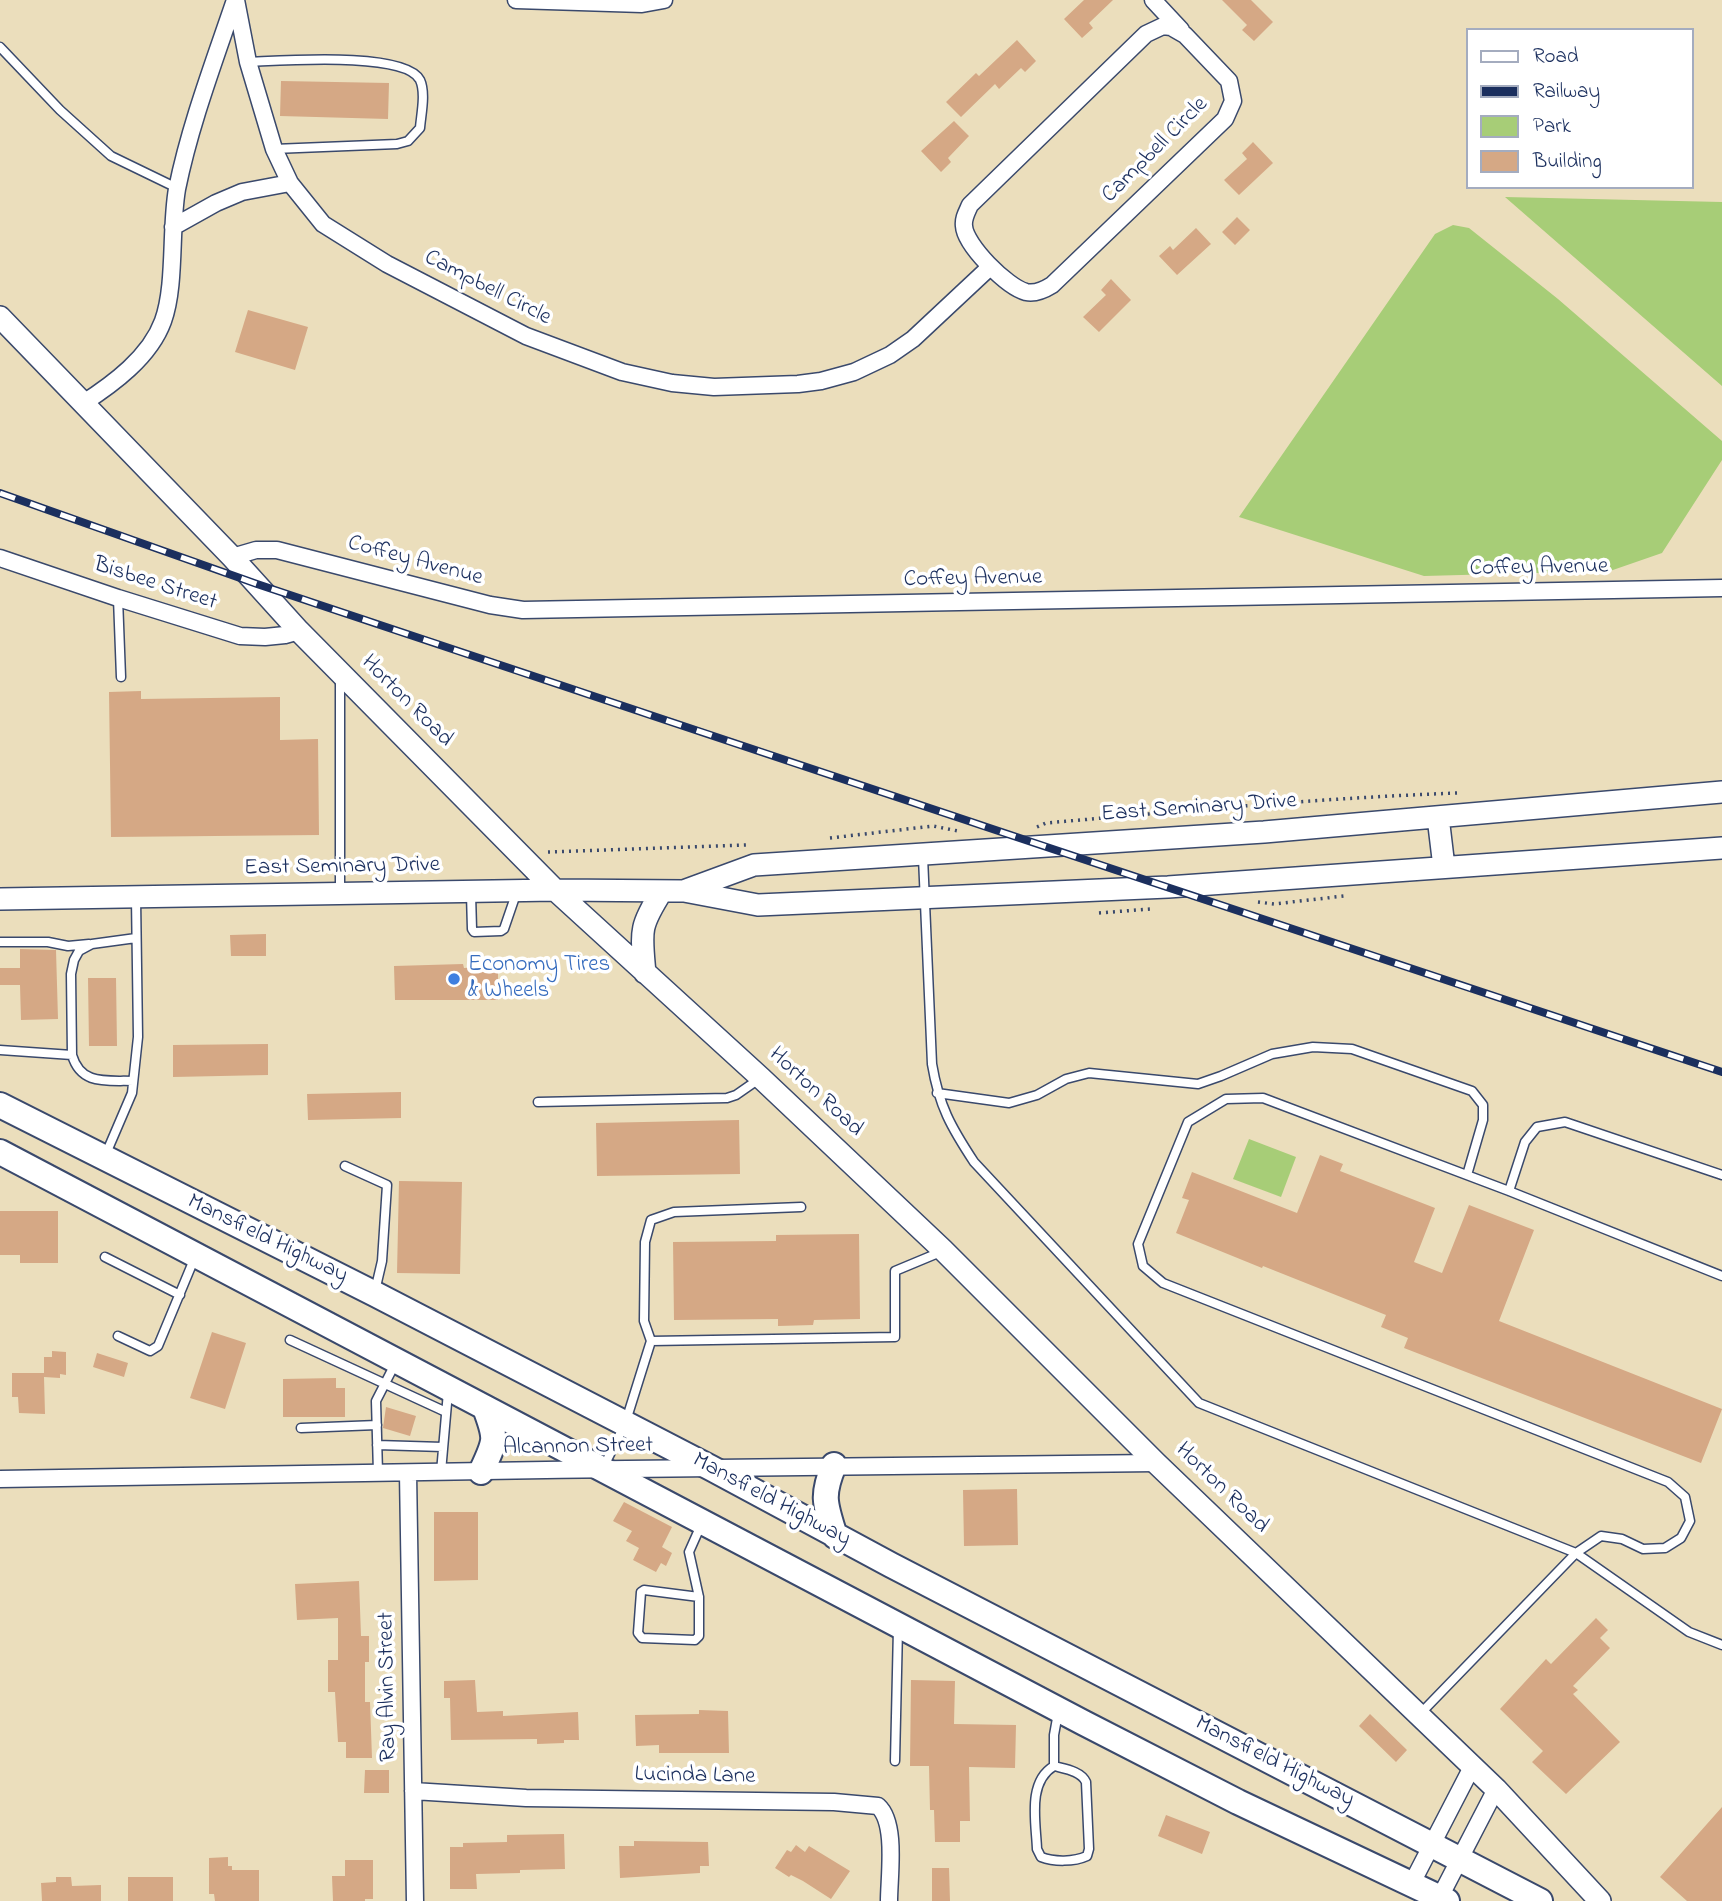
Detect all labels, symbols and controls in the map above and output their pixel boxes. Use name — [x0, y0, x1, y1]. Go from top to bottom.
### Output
legend — [1466, 28, 1694, 189]
text: Road — [1533, 42, 1579, 72]
text: Railway — [1533, 77, 1600, 107]
street label: Campbell Circle — [1097, 92, 1215, 210]
text: Park — [1533, 112, 1571, 142]
text: Building — [1533, 147, 1602, 177]
street label: Campbell Circle — [419, 245, 555, 333]
street label: Coffey Avenue — [344, 531, 486, 593]
street label: Bisbee Street — [90, 552, 220, 618]
street label: Coffey Avenue — [1469, 554, 1609, 584]
street label: Coffey Avenue — [903, 565, 1043, 595]
street label: Horton Road — [354, 650, 458, 754]
street label: East Seminary Drive — [1100, 788, 1298, 830]
street label: East Seminary Drive — [244, 852, 440, 884]
place label: Economy Tires & Wheels — [468, 952, 610, 1006]
marker: Economy Tires & Wheels — [446, 971, 462, 987]
street label: Horton Road — [762, 1042, 868, 1144]
street label: Mansfield Highway — [182, 1189, 352, 1291]
street label: Alcannon Street — [503, 1433, 653, 1463]
street label: Horton Road — [1169, 1438, 1273, 1540]
street label: Mansfield Highway — [687, 1448, 855, 1554]
street label: Ray Alvin Street — [374, 1612, 404, 1762]
street label: Mansfield Highway — [1190, 1711, 1358, 1815]
street label: Lucinda Lane — [634, 1762, 756, 1792]

